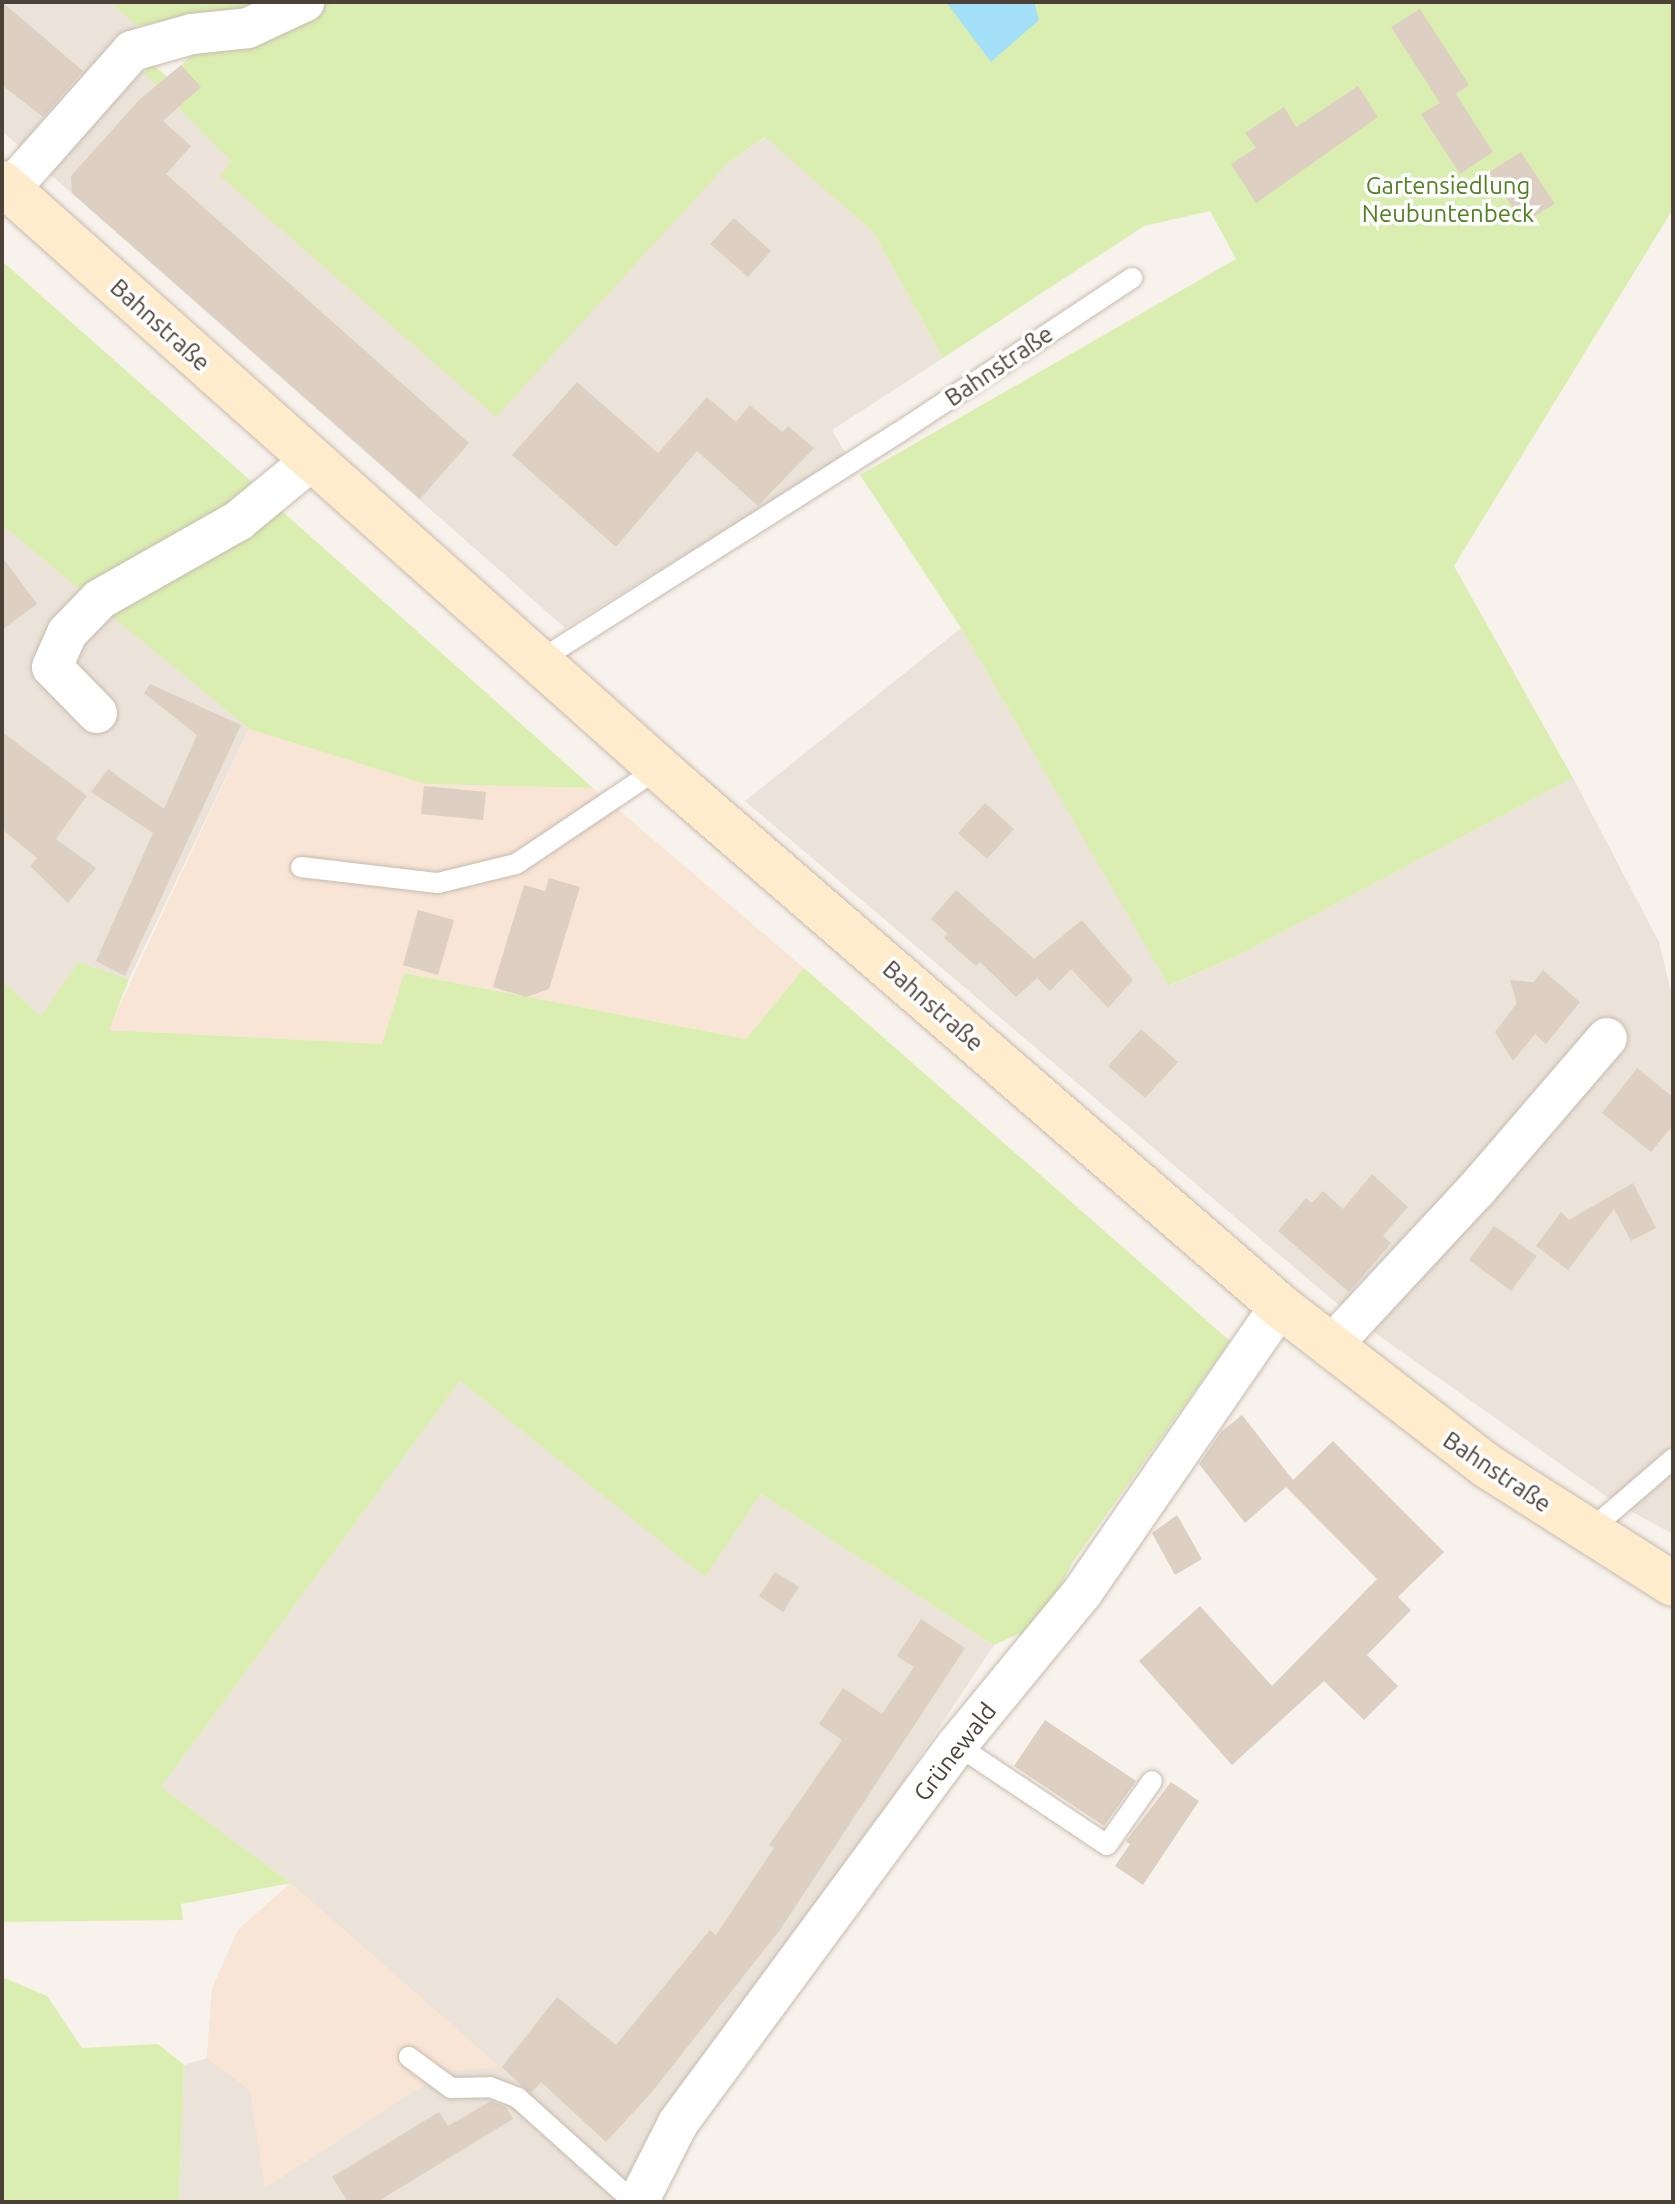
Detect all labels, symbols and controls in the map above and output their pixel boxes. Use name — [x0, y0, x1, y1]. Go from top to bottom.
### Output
park label: Gartensiedlung Neubuntenbeck — [1362, 172, 1534, 228]
street label: Bahnstraße — [104, 273, 216, 377]
street label: Bahnstraße — [940, 319, 1058, 413]
street label: Bahnstraße — [877, 954, 989, 1058]
street label: Bahnstraße — [1438, 1425, 1556, 1519]
street label: Grünewald — [908, 1697, 1002, 1807]

